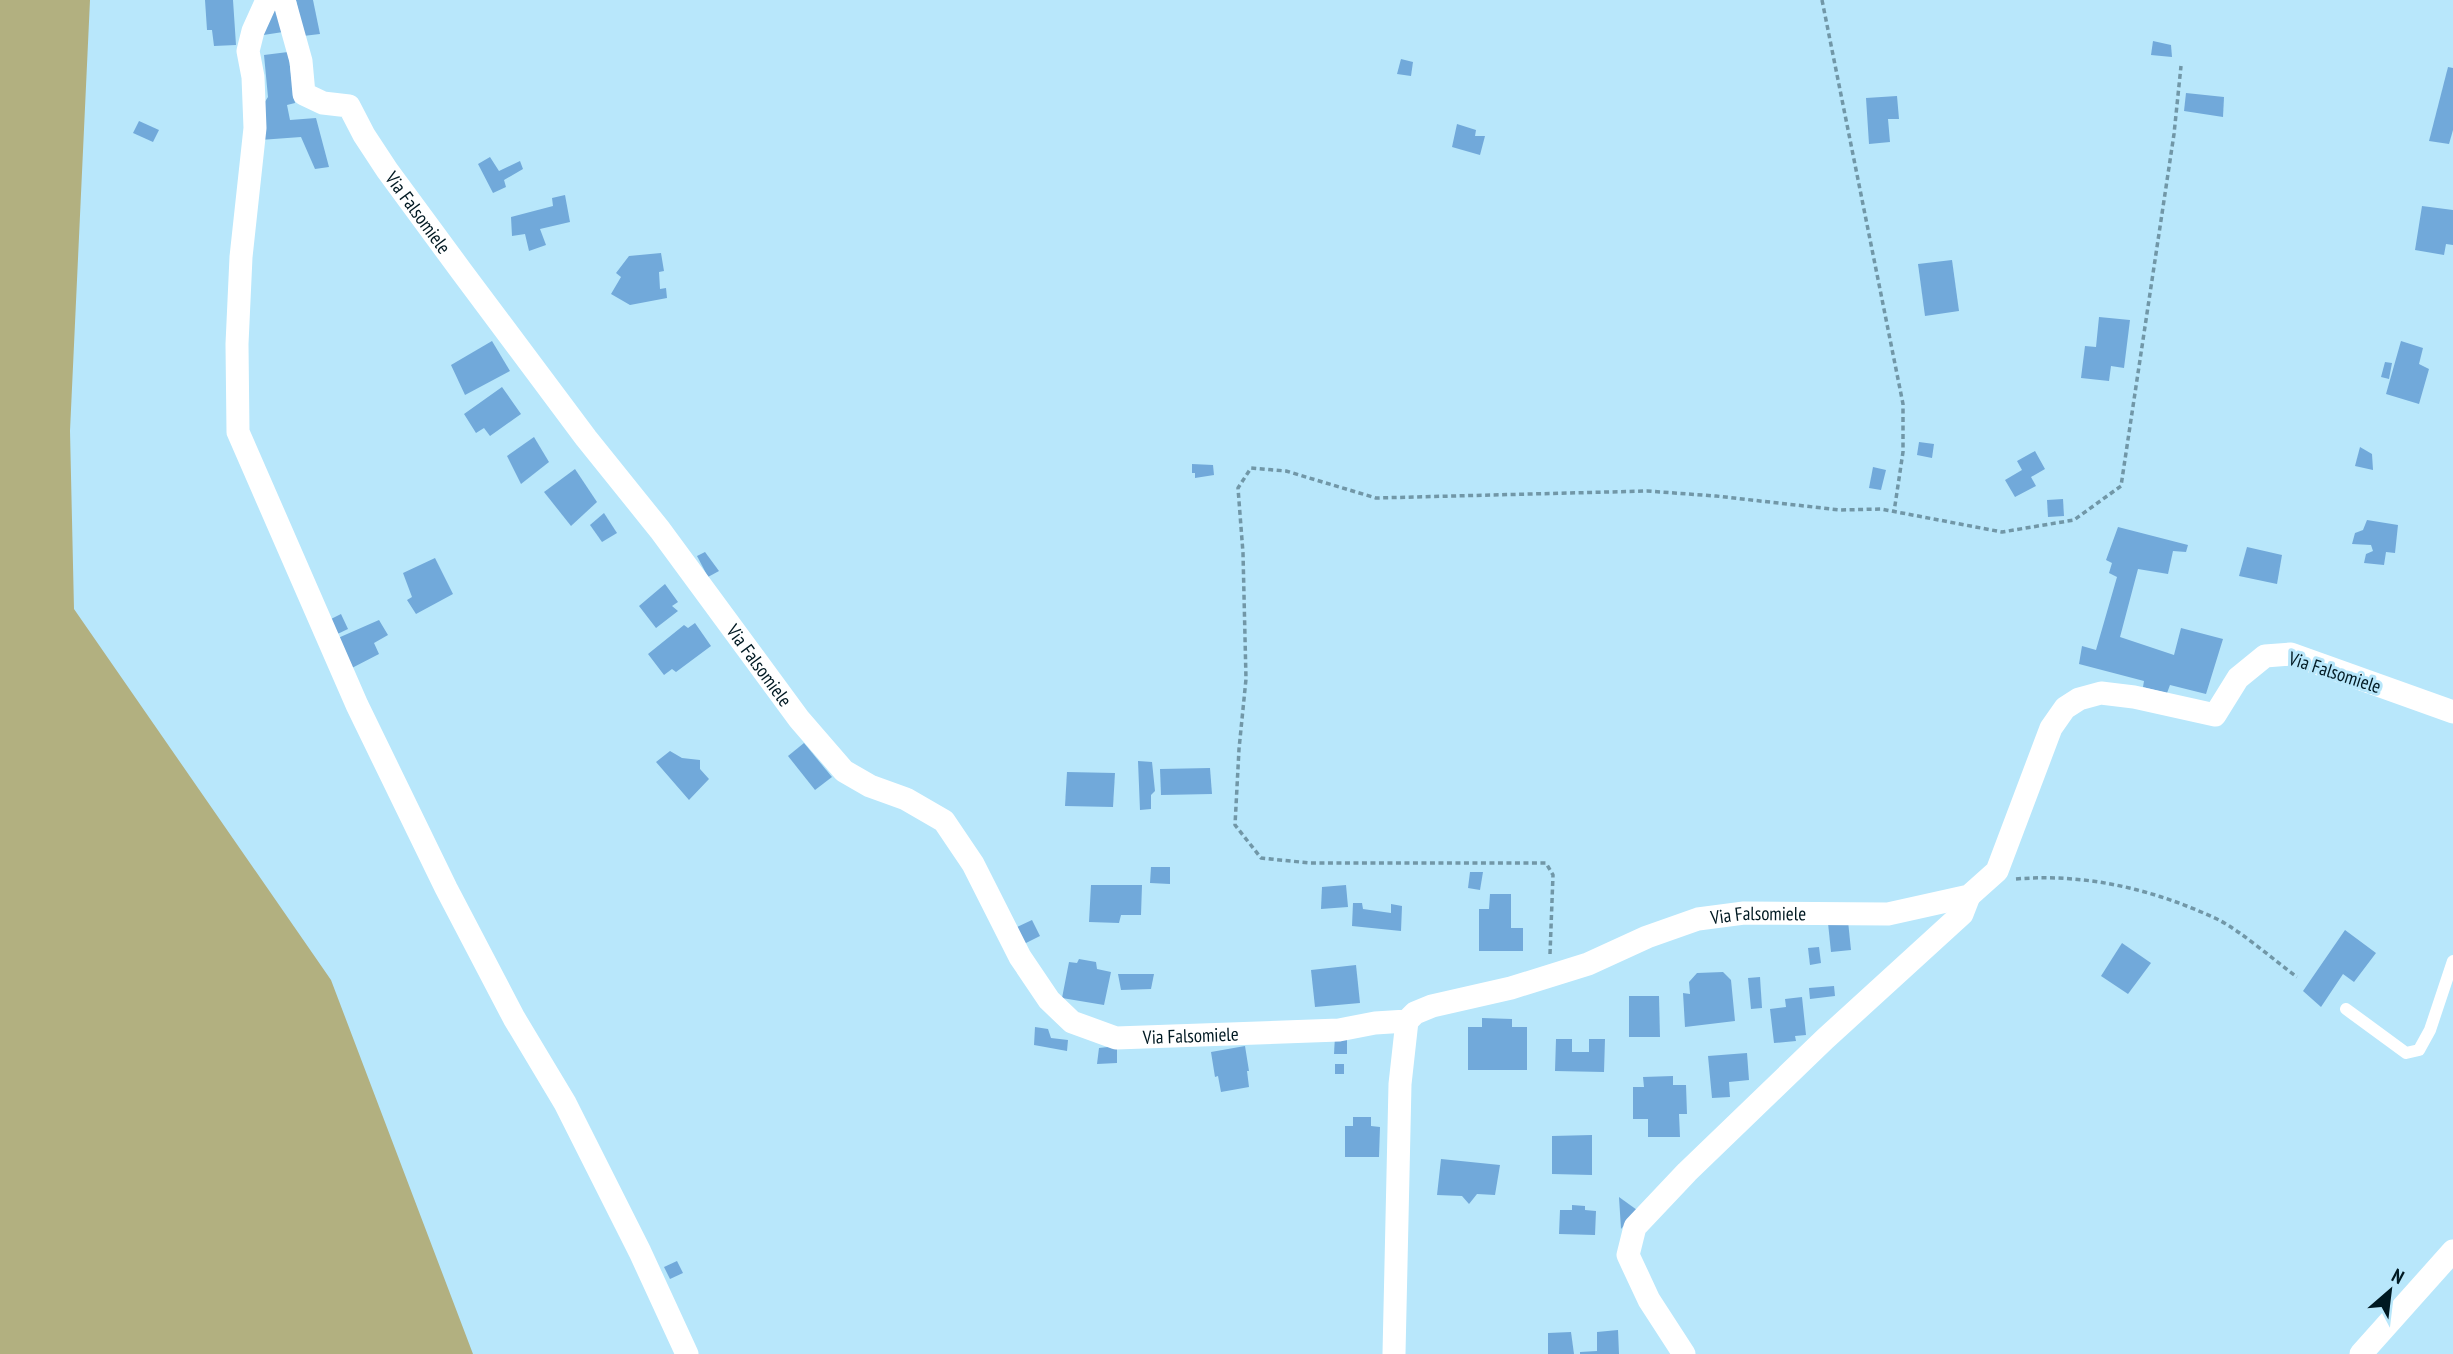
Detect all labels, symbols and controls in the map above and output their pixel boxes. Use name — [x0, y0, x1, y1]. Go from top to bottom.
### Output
street label: Via Falsomiele — [380, 166, 456, 258]
street label: Via Falsomiele — [721, 619, 798, 711]
street label: Via Falsomiele — [2285, 645, 2384, 698]
street label: Via Falsomiele — [1708, 901, 1806, 929]
street label: Via Falsomiele — [1141, 1022, 1239, 1049]
north arrow — [2355, 1256, 2425, 1326]
text: N — [2388, 1263, 2408, 1289]

